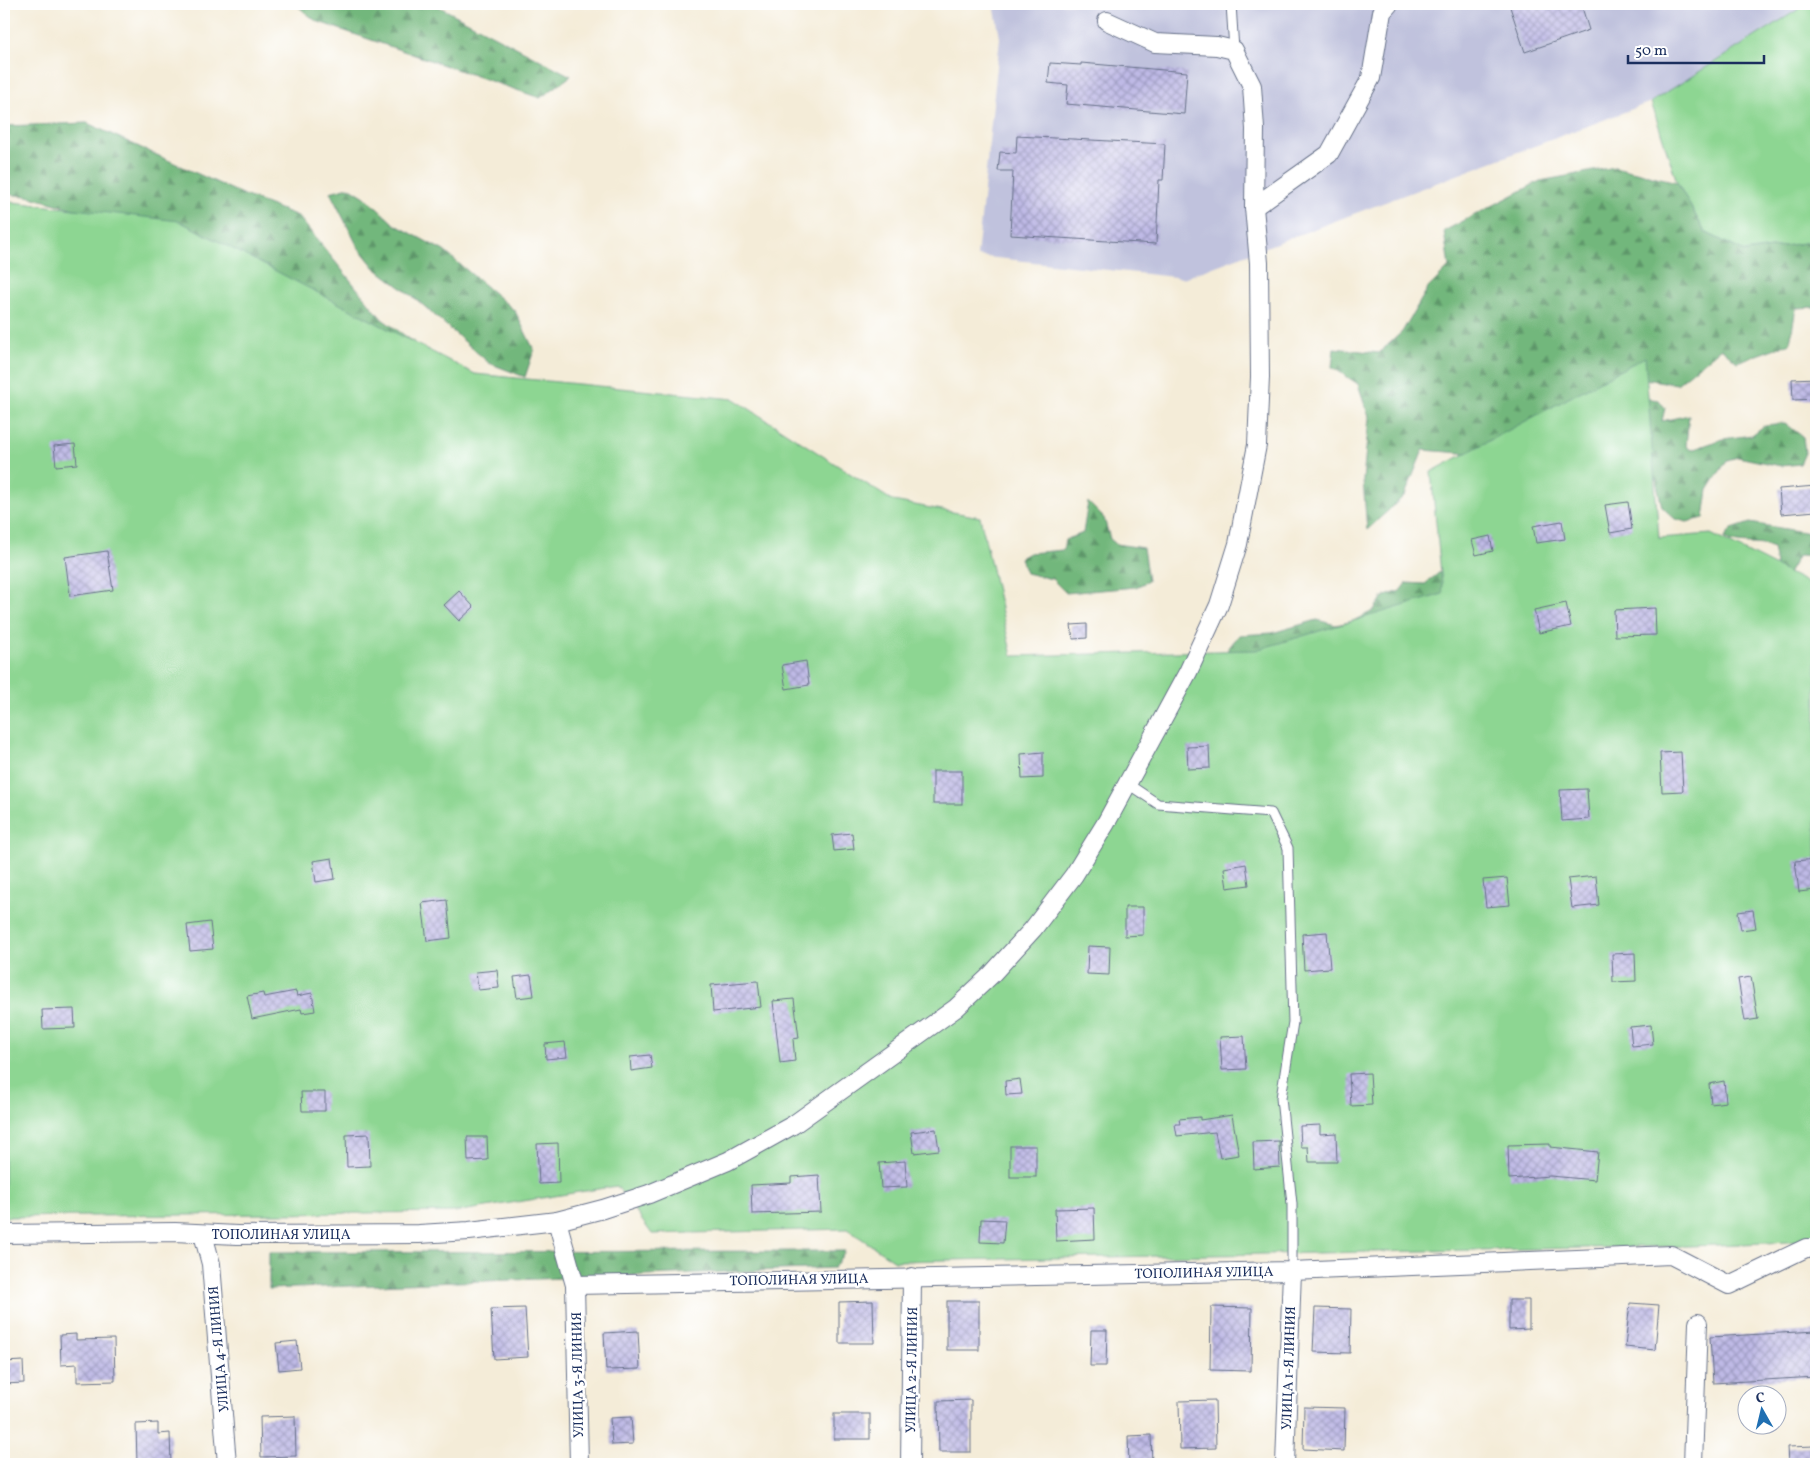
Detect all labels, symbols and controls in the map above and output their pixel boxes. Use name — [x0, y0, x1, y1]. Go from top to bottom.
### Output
scale bar — [1628, 32, 1764, 64]
text: 50 m — [1635, 41, 1667, 62]
street label: ТОПОЛИНАЯ УЛИЦА — [211, 1226, 351, 1245]
street label: ТОПОЛИНАЯ УЛИЦА — [1134, 1263, 1274, 1284]
street label: ТОПОЛИНАЯ УЛИЦА — [729, 1270, 869, 1291]
street label: УЛИЦА 4-Я ЛИНИЯ — [205, 1285, 234, 1413]
street label: УЛИЦА 1-Я ЛИНИЯ — [1278, 1306, 1301, 1430]
street label: УЛИЦА 2-Я ЛИНИЯ — [902, 1307, 923, 1433]
street label: УЛИЦА 3-Я ЛИНИЯ — [568, 1312, 589, 1438]
north arrow — [1738, 1386, 1788, 1436]
text: С — [1755, 1389, 1766, 1409]

